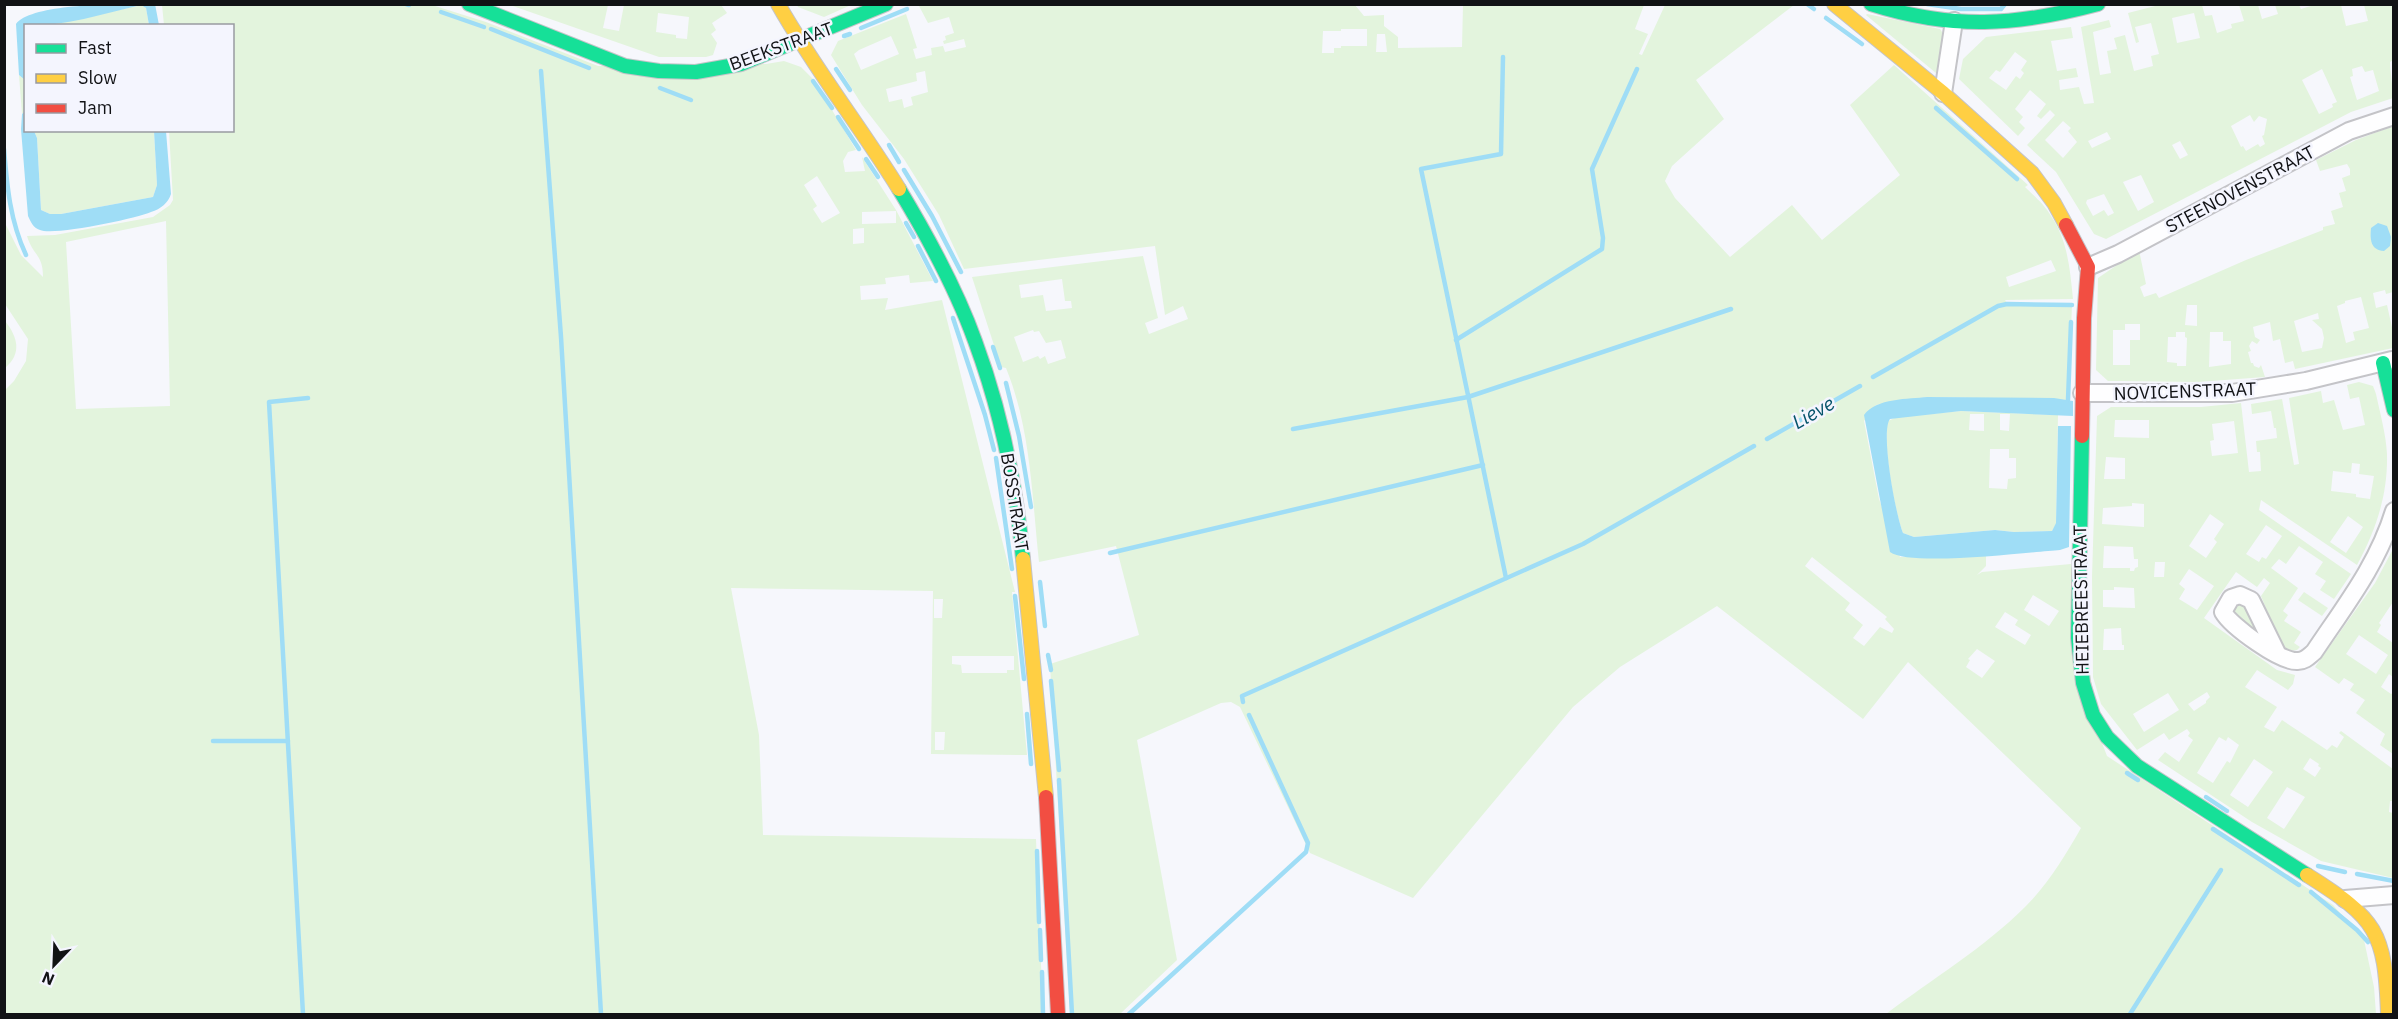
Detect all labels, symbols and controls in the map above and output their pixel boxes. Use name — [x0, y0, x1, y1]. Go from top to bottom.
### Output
street label: BEEKSTRAAT — [726, 17, 836, 75]
legend — [24, 24, 234, 132]
text: Fast — [78, 36, 112, 59]
text: Slow — [78, 66, 117, 89]
text: Jam — [78, 96, 113, 119]
street label: STEENOVENSTRAAT — [2162, 140, 2318, 238]
street label: NOVICENSTRAAT — [2113, 377, 2257, 405]
water label: Lieve — [1787, 389, 1839, 435]
street label: BOSSTRAAT — [996, 451, 1034, 553]
street label: HEIEBREESTRAAT — [2068, 525, 2094, 675]
north arrow — [24, 935, 84, 995]
text: N — [39, 967, 57, 990]

